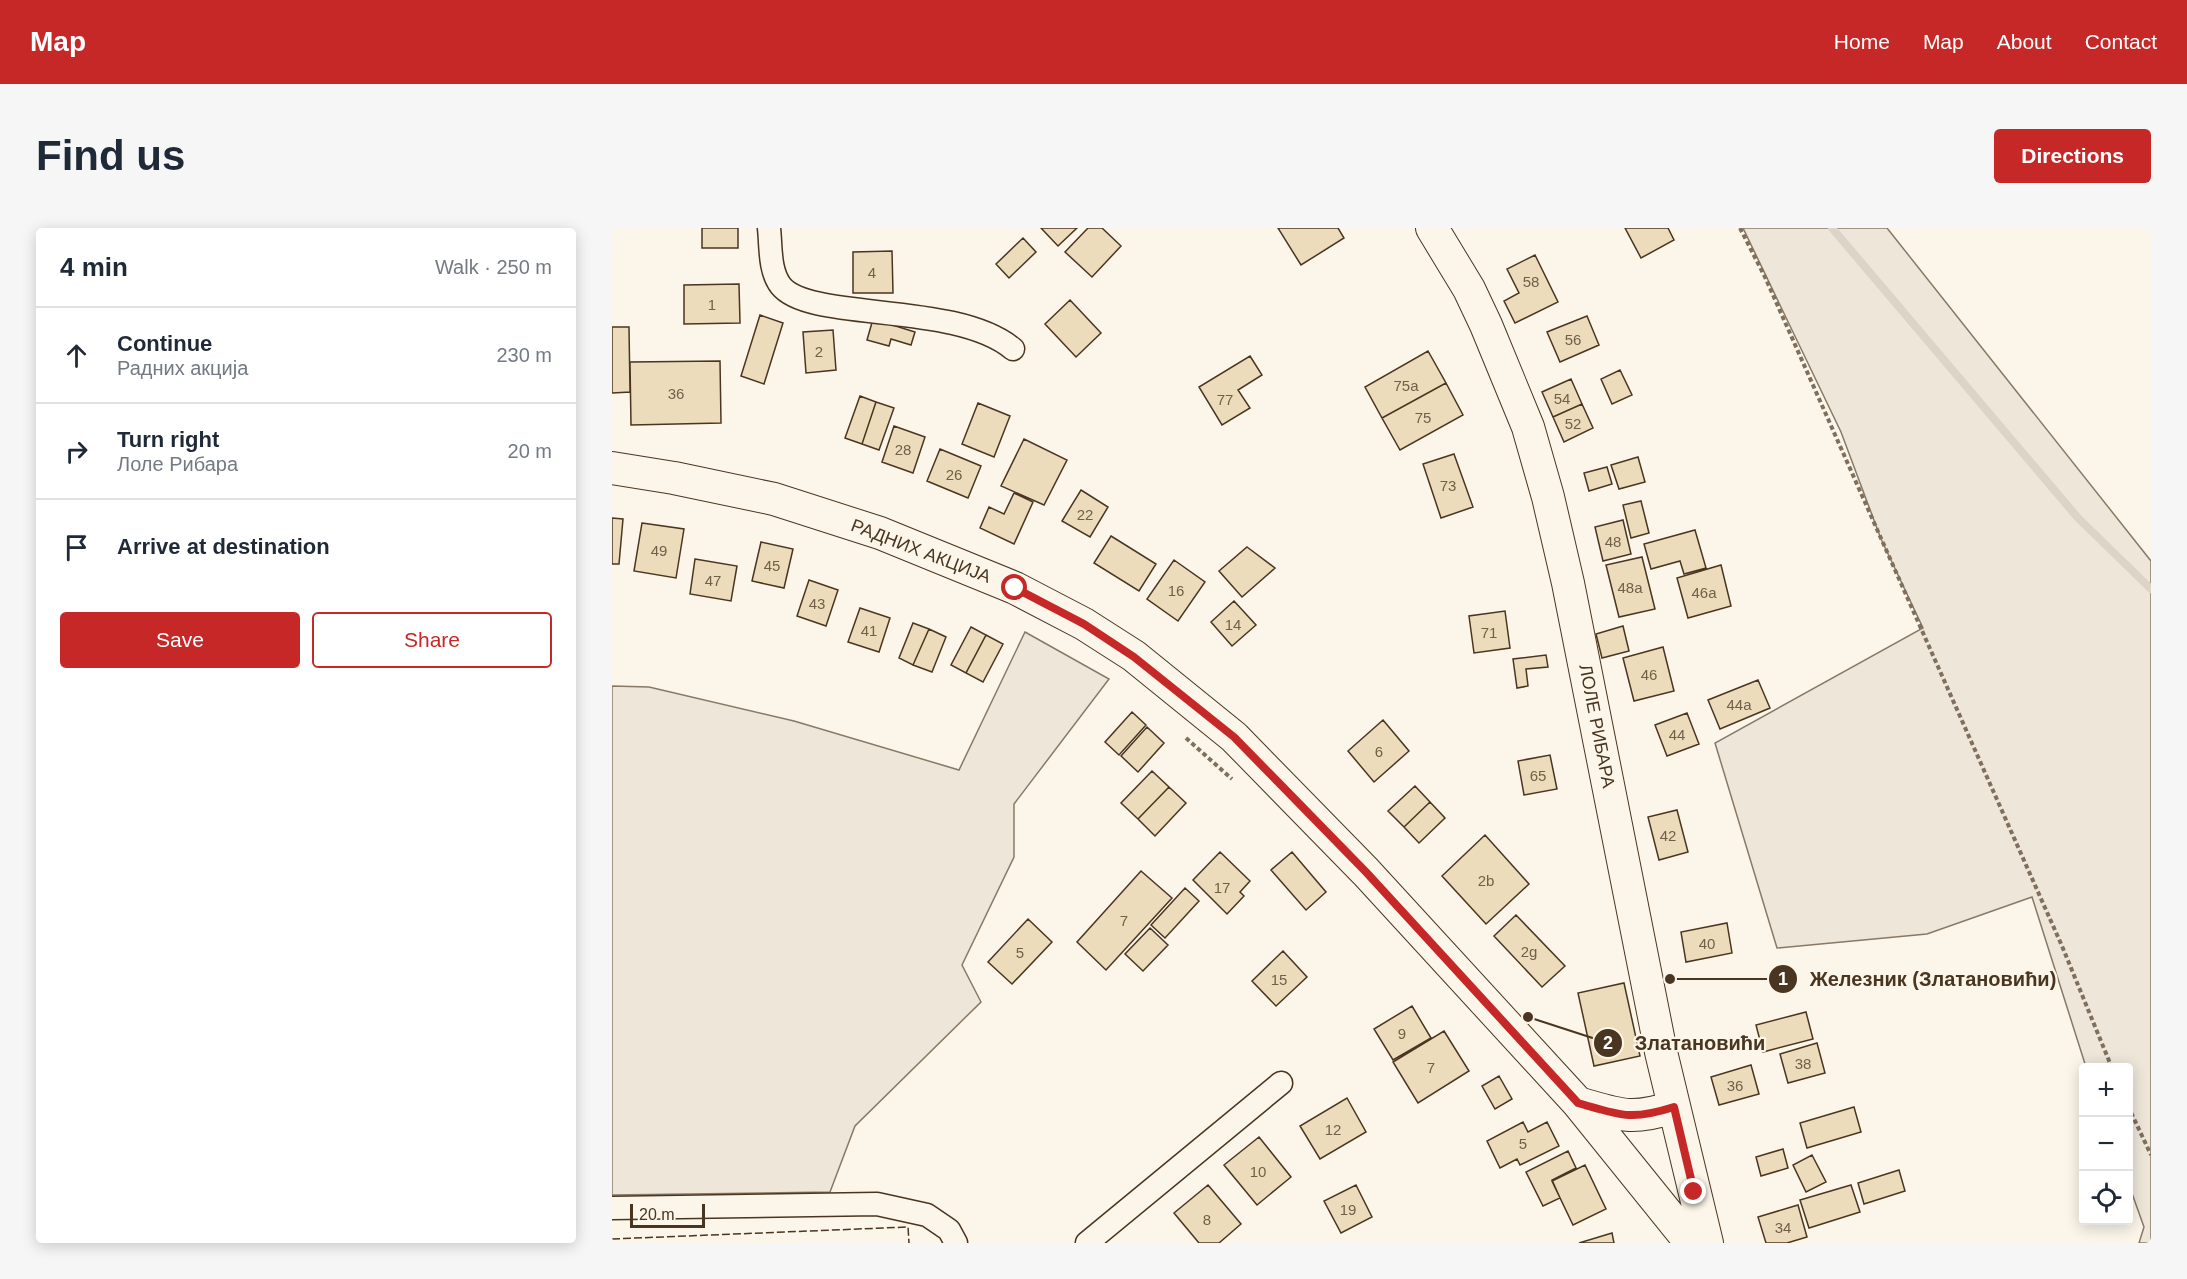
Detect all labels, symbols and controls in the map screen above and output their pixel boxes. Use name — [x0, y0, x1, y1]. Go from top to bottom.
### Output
text: Map — [30, 26, 86, 57]
text: Home — [1834, 30, 1890, 53]
text: Map — [1923, 30, 1964, 53]
text: About — [1997, 30, 2052, 53]
text: Contact — [2085, 30, 2157, 53]
button: Directions — [1994, 129, 2151, 183]
text: Find us — [36, 132, 185, 179]
text: 4 min — [60, 252, 128, 282]
text: Walk · 250 m — [435, 256, 552, 278]
house number: 4 — [868, 264, 876, 281]
house number: 58 — [1523, 273, 1539, 290]
house number: 1 — [708, 296, 716, 313]
text: Continue — [117, 331, 212, 356]
house number: 56 — [1565, 331, 1581, 348]
icon: ahead — [60, 339, 93, 372]
house number: 2 — [815, 343, 823, 360]
text: 230 m — [496, 344, 552, 366]
text: Радних акција — [117, 357, 248, 379]
house number: 75a — [1393, 377, 1419, 394]
house number: 36 — [668, 385, 684, 402]
house number: 54 — [1554, 390, 1570, 407]
house number: 77 — [1217, 391, 1233, 408]
house number: 75 — [1415, 409, 1431, 426]
house number: 52 — [1565, 415, 1581, 432]
text: Turn right — [117, 427, 219, 452]
icon: right — [60, 435, 93, 468]
text: 20 m — [508, 440, 552, 462]
house number: 28 — [895, 441, 911, 458]
text: Лоле Рибара — [117, 453, 238, 475]
house number: 26 — [946, 466, 962, 483]
house number: 73 — [1440, 477, 1456, 494]
house number: 22 — [1077, 506, 1093, 523]
street label: РАДНИХ АКЦИЈА — [848, 515, 994, 587]
icon: arrive — [60, 531, 93, 564]
house number: 48 — [1605, 533, 1621, 550]
text: Arrive at destination — [117, 534, 330, 559]
house number: 49 — [651, 542, 667, 559]
house number: 45 — [764, 557, 780, 574]
house number: 47 — [705, 572, 721, 589]
route start — [1001, 574, 1027, 600]
house number: 48a — [1617, 579, 1643, 596]
house number: 16 — [1168, 582, 1184, 599]
house number: 46a — [1691, 584, 1717, 601]
house number: 43 — [809, 595, 825, 612]
button: Save — [60, 612, 300, 668]
button: Share — [312, 612, 552, 668]
house number: 14 — [1225, 616, 1241, 633]
house number: 41 — [861, 622, 877, 639]
house number: 71 — [1481, 624, 1497, 641]
street label: ЛОЛЕ РИБАРА — [1575, 662, 1619, 790]
house number: 46 — [1641, 666, 1657, 683]
house number: 44a — [1726, 696, 1752, 713]
house number: 44 — [1669, 726, 1685, 743]
house number: 6 — [1375, 743, 1383, 760]
house number: 65 — [1530, 767, 1546, 784]
house number: 42 — [1660, 827, 1676, 844]
house number: 2b — [1478, 872, 1494, 889]
house number: 17 — [1214, 879, 1230, 896]
house number: 7 — [1120, 912, 1128, 929]
house number: 40 — [1699, 935, 1715, 952]
house number: 2g — [1521, 943, 1537, 960]
house number: 5 — [1016, 944, 1024, 961]
callout: Железник (Златановићи) — [1768, 960, 2069, 998]
text: Железник (Златановићи) — [1809, 968, 2056, 990]
text: 1 — [1778, 969, 1788, 989]
house number: 15 — [1271, 971, 1287, 988]
callout: Златановићи — [1593, 1024, 1777, 1062]
house number: 9 — [1398, 1025, 1406, 1042]
text: Златановићи — [1635, 1032, 1765, 1054]
text: 2 — [1603, 1033, 1613, 1053]
house number: 38 — [1795, 1055, 1811, 1072]
house number: 7 — [1427, 1059, 1435, 1076]
map controls — [2079, 1063, 2133, 1225]
button: + — [2079, 1063, 2133, 1117]
house number: 36 — [1727, 1077, 1743, 1094]
button: − — [2079, 1117, 2133, 1171]
house number: 12 — [1325, 1121, 1341, 1138]
house number: 5 — [1519, 1135, 1527, 1152]
house number: 10 — [1250, 1163, 1266, 1180]
button: locate — [2079, 1171, 2133, 1225]
route end — [1680, 1178, 1706, 1204]
scale bar — [630, 1201, 705, 1228]
house number: 19 — [1340, 1201, 1356, 1218]
text: 20 m — [639, 1206, 675, 1223]
house number: 8 — [1203, 1211, 1211, 1228]
house number: 34 — [1775, 1219, 1791, 1236]

